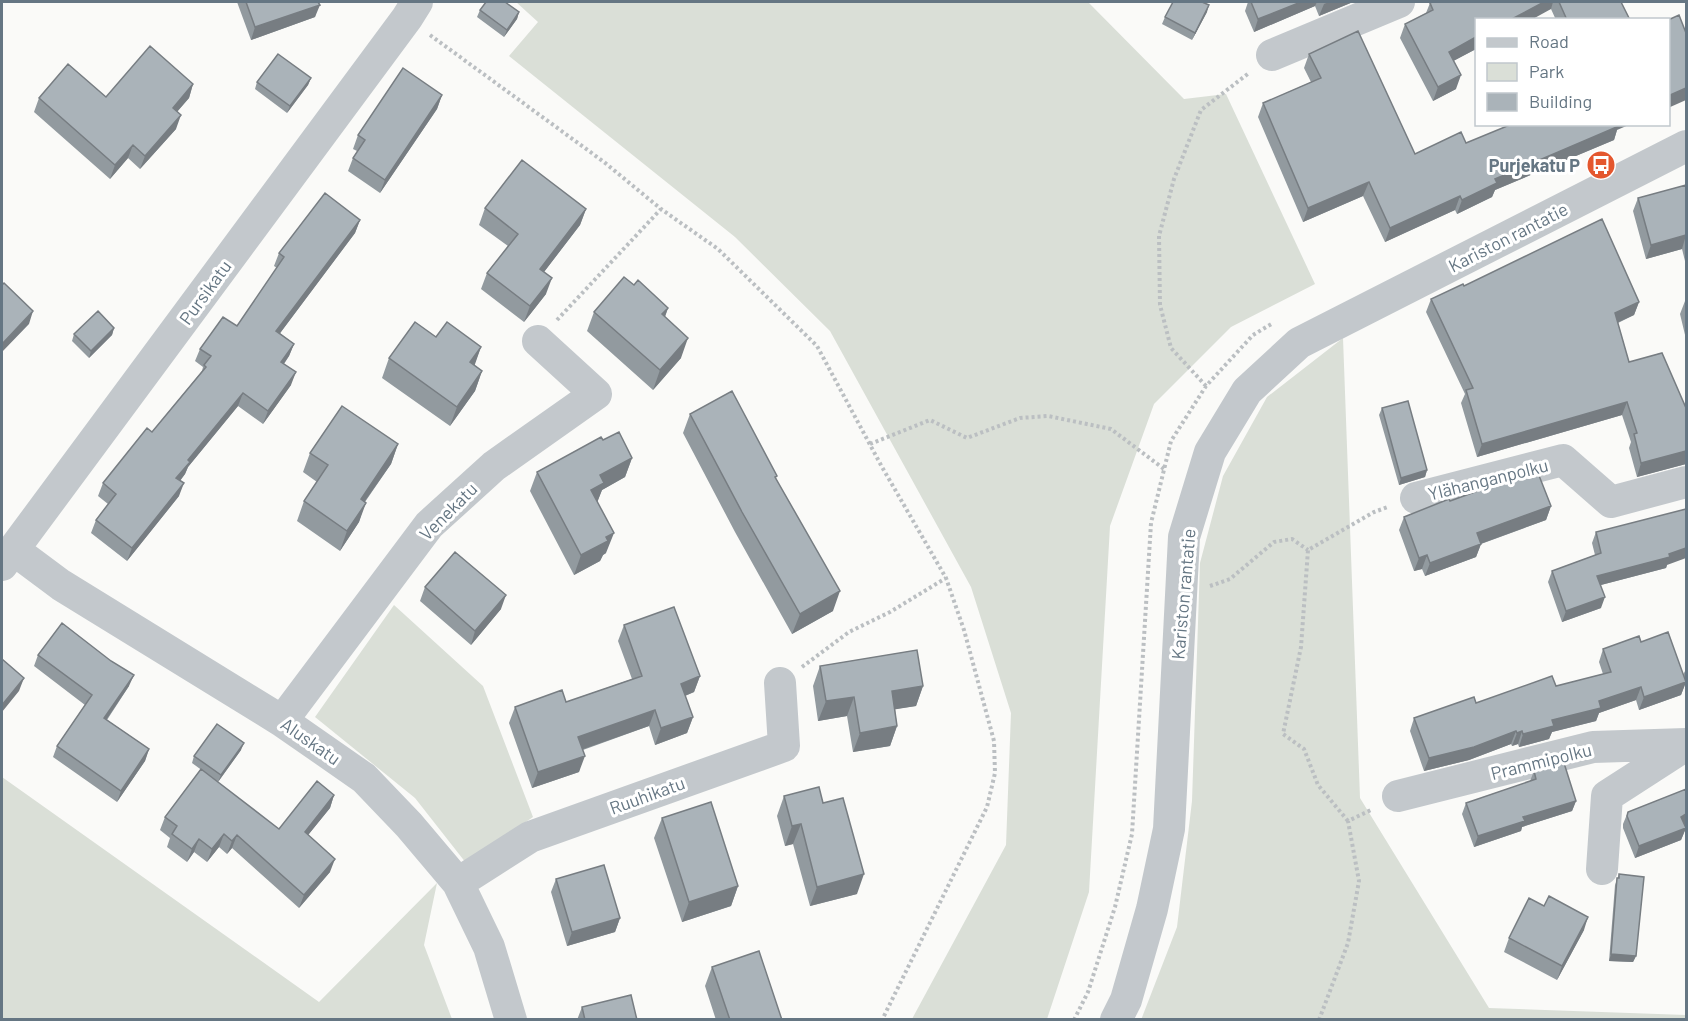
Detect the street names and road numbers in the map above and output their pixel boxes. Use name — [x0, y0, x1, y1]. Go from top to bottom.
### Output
street label: Kariston rantatie — [1445, 197, 1571, 277]
street label: Pursikatu — [174, 256, 236, 328]
street label: Ylähanganpolku — [1426, 453, 1550, 505]
street label: Venekatu — [415, 478, 481, 544]
street label: Kariston rantatie — [1166, 528, 1200, 660]
street label: Aluskatu — [277, 713, 345, 769]
street label: Prammipolku — [1488, 738, 1594, 784]
street label: Ruuhikatu — [606, 771, 688, 819]

